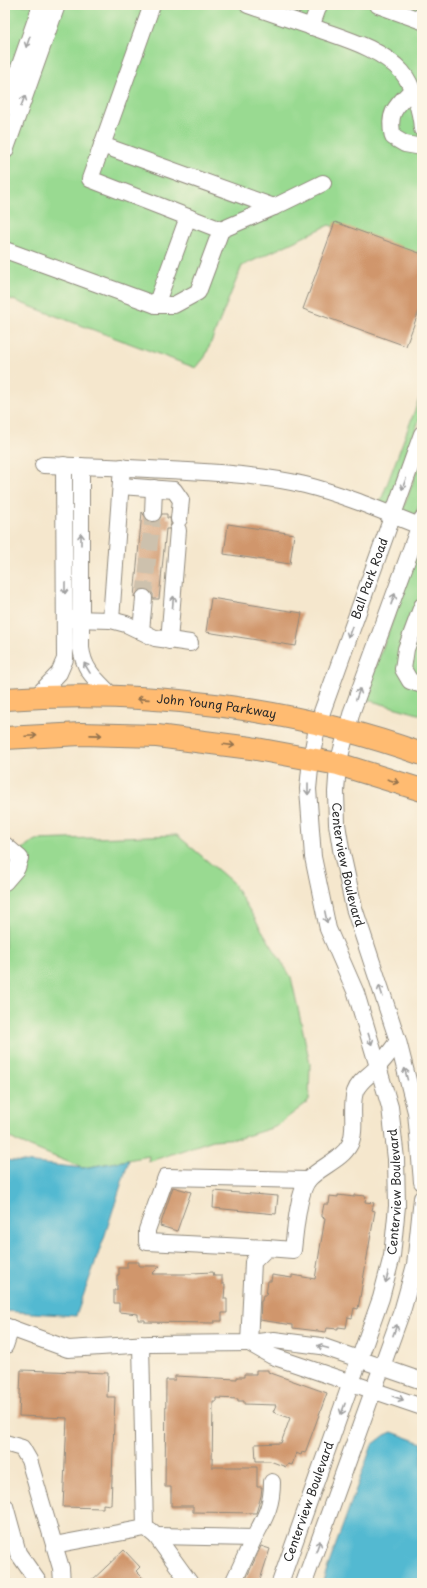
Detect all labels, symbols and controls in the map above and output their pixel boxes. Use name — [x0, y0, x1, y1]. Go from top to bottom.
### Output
one-way arrow — [24, 35, 31, 48]
one-way arrow — [20, 95, 27, 108]
one-way arrow — [400, 477, 407, 490]
one-way arrow — [77, 533, 85, 546]
street label: Ball Park Road — [346, 535, 392, 622]
one-way arrow — [61, 581, 69, 594]
one-way arrow — [389, 594, 397, 606]
one-way arrow — [169, 596, 176, 609]
one-way arrow — [346, 626, 353, 639]
one-way arrow — [83, 662, 91, 674]
one-way arrow — [355, 688, 363, 700]
street label: John Young Parkway — [156, 689, 278, 723]
one-way arrow — [137, 695, 150, 702]
one-way arrow — [89, 731, 102, 738]
one-way arrow — [24, 733, 37, 740]
one-way arrow — [222, 742, 235, 749]
one-way arrow — [387, 778, 400, 785]
one-way arrow — [304, 782, 312, 795]
street label: Centerview Boulevard — [328, 802, 370, 929]
one-way arrow — [322, 910, 330, 923]
one-way arrow — [377, 985, 385, 997]
one-way arrow — [367, 1033, 374, 1046]
one-way arrow — [402, 1068, 410, 1081]
street label: Centerview Boulevard — [382, 1127, 405, 1256]
one-way arrow — [382, 1270, 390, 1283]
one-way arrow — [392, 1324, 400, 1336]
one-way arrow — [317, 1343, 330, 1350]
one-way arrow — [392, 1395, 405, 1402]
one-way arrow — [338, 1402, 346, 1414]
street label: Centerview Boulevard — [278, 1438, 338, 1564]
one-way arrow — [314, 1541, 322, 1553]

